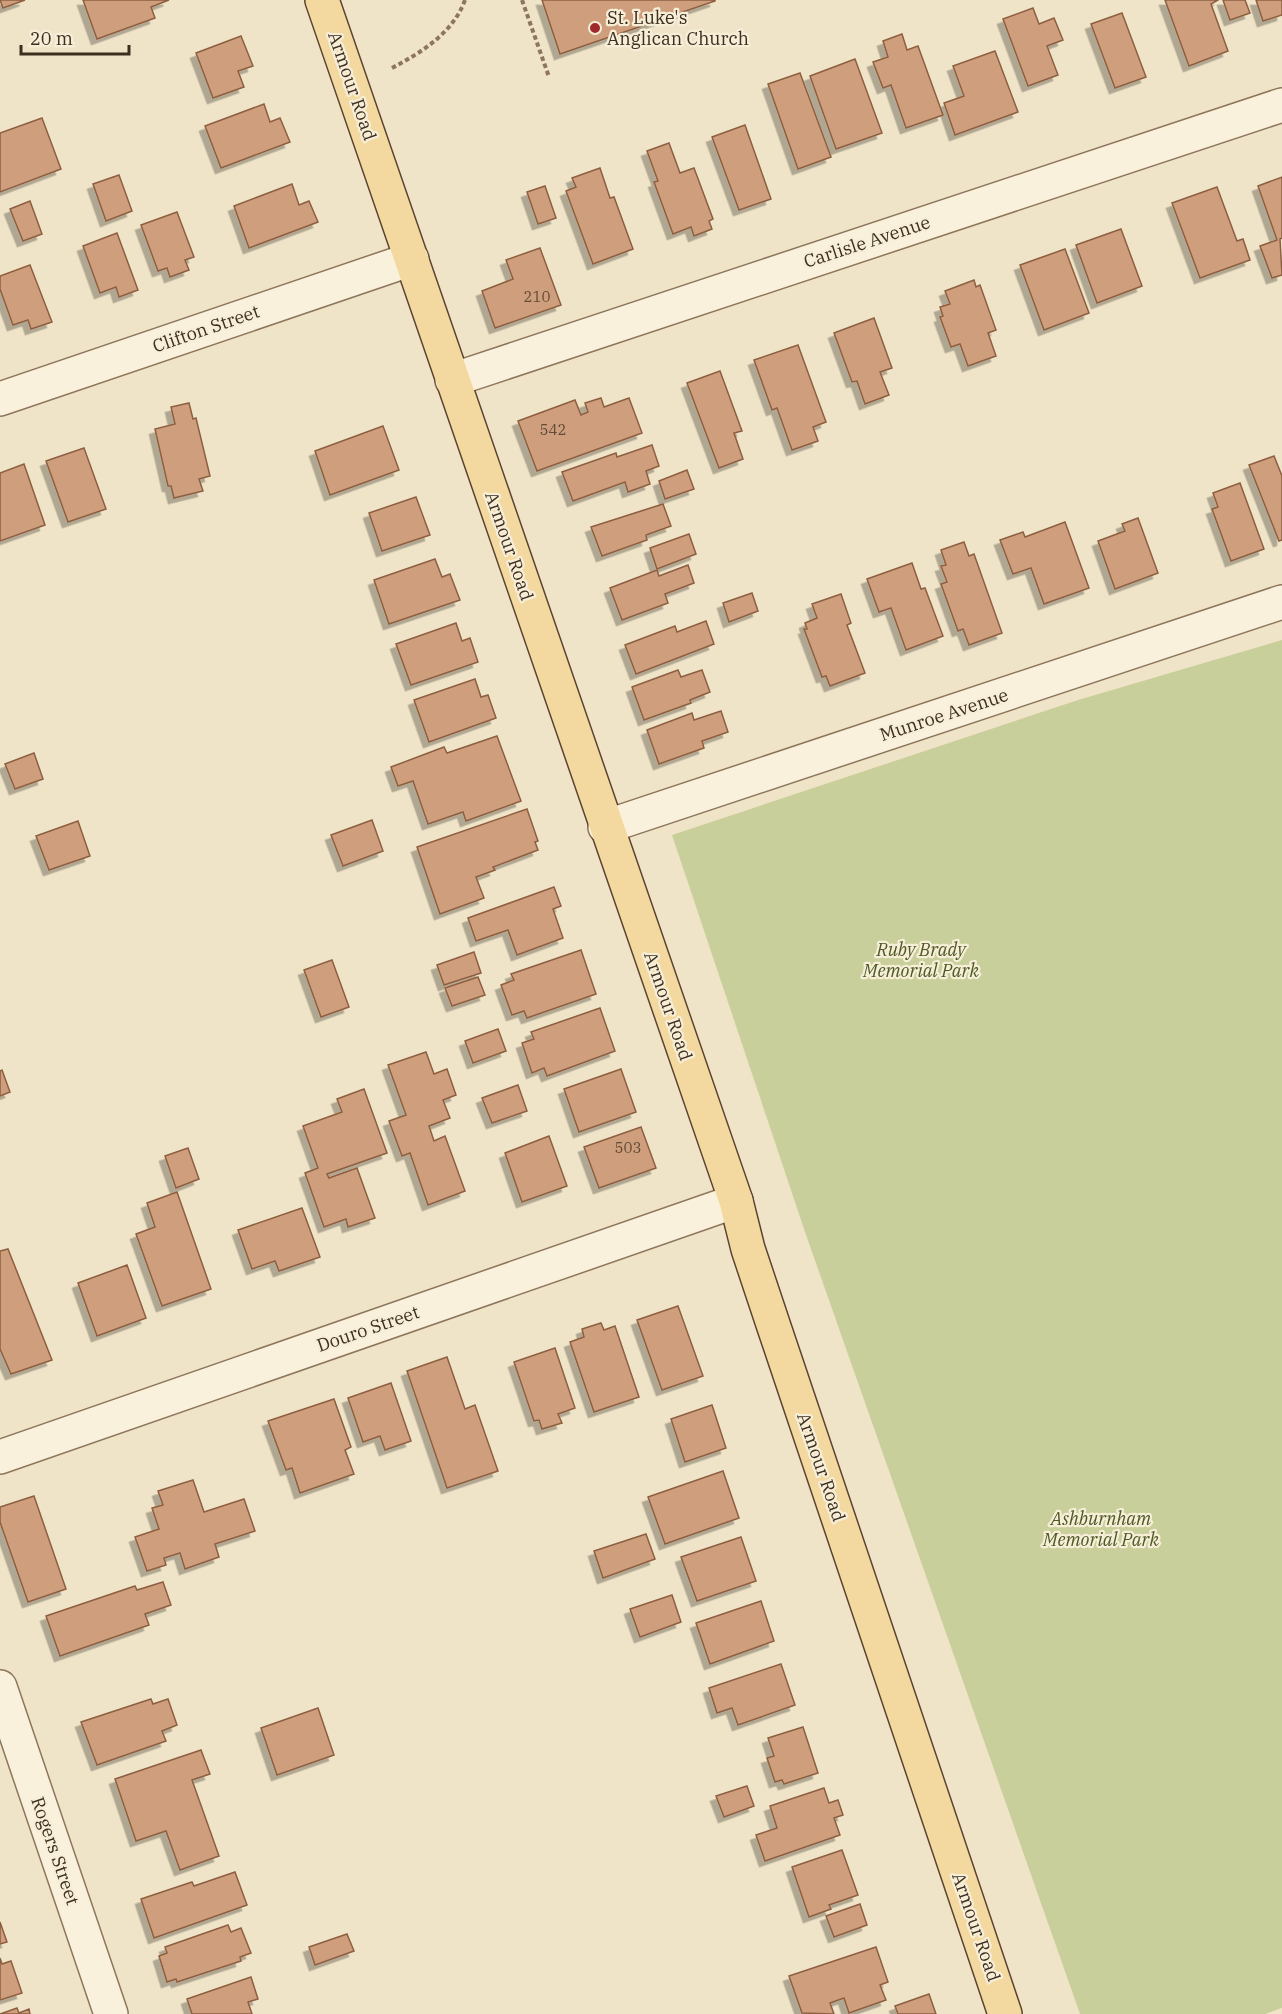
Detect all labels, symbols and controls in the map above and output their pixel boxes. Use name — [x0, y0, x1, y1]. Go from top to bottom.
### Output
place label: St. Luke's Anglican Church — [607, 6, 749, 50]
scale bar — [21, 18, 129, 56]
marker: St. Luke's Anglican Church — [588, 21, 602, 35]
text: 20 m — [30, 27, 73, 50]
street label: Armour Road — [323, 28, 382, 143]
street label: Carlisle Avenue — [801, 210, 933, 273]
house number: 210 — [523, 287, 551, 306]
street label: Clifton Street — [149, 299, 262, 358]
house number: 542 — [539, 420, 567, 439]
street label: Armour Road — [480, 488, 539, 603]
street label: Munroe Avenue — [877, 683, 1011, 746]
park label: Ruby Brady Memorial Park — [862, 938, 979, 982]
street label: Armour Road — [639, 948, 698, 1063]
house number: 503 — [614, 1138, 642, 1157]
street label: Douro Street — [314, 1300, 422, 1357]
street label: Armour Road — [792, 1409, 851, 1524]
park label: Ashburnham Memorial Park — [1042, 1507, 1159, 1551]
street label: Rogers Street — [26, 1794, 85, 1908]
street label: Armour Road — [947, 1869, 1006, 1984]

